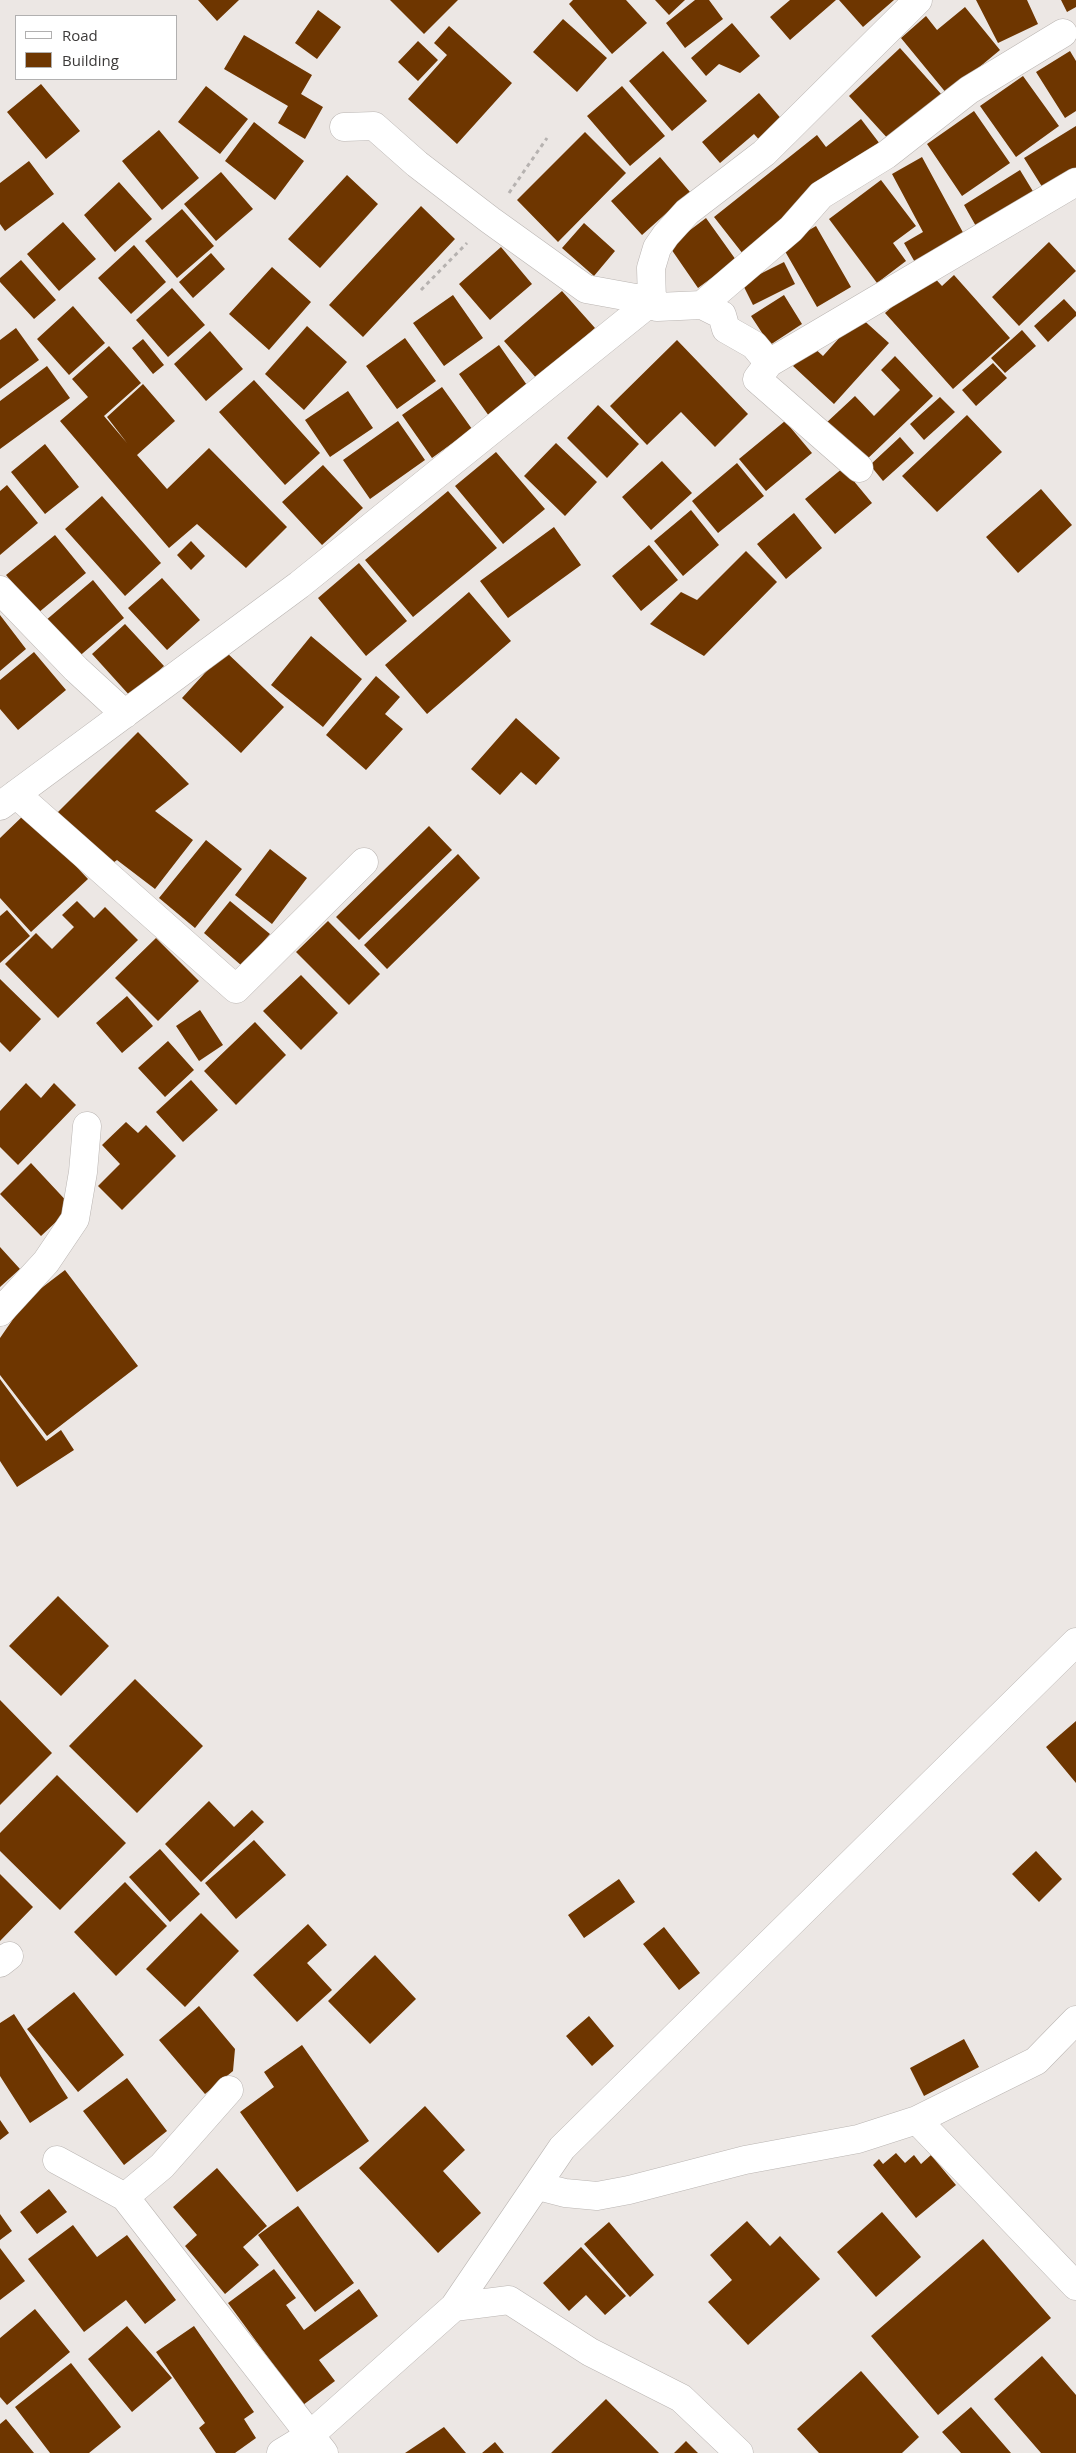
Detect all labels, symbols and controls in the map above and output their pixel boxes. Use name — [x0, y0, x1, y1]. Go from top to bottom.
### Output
legend — [15, 15, 178, 80]
text: Road — [62, 25, 98, 45]
text: Building — [62, 50, 119, 70]

